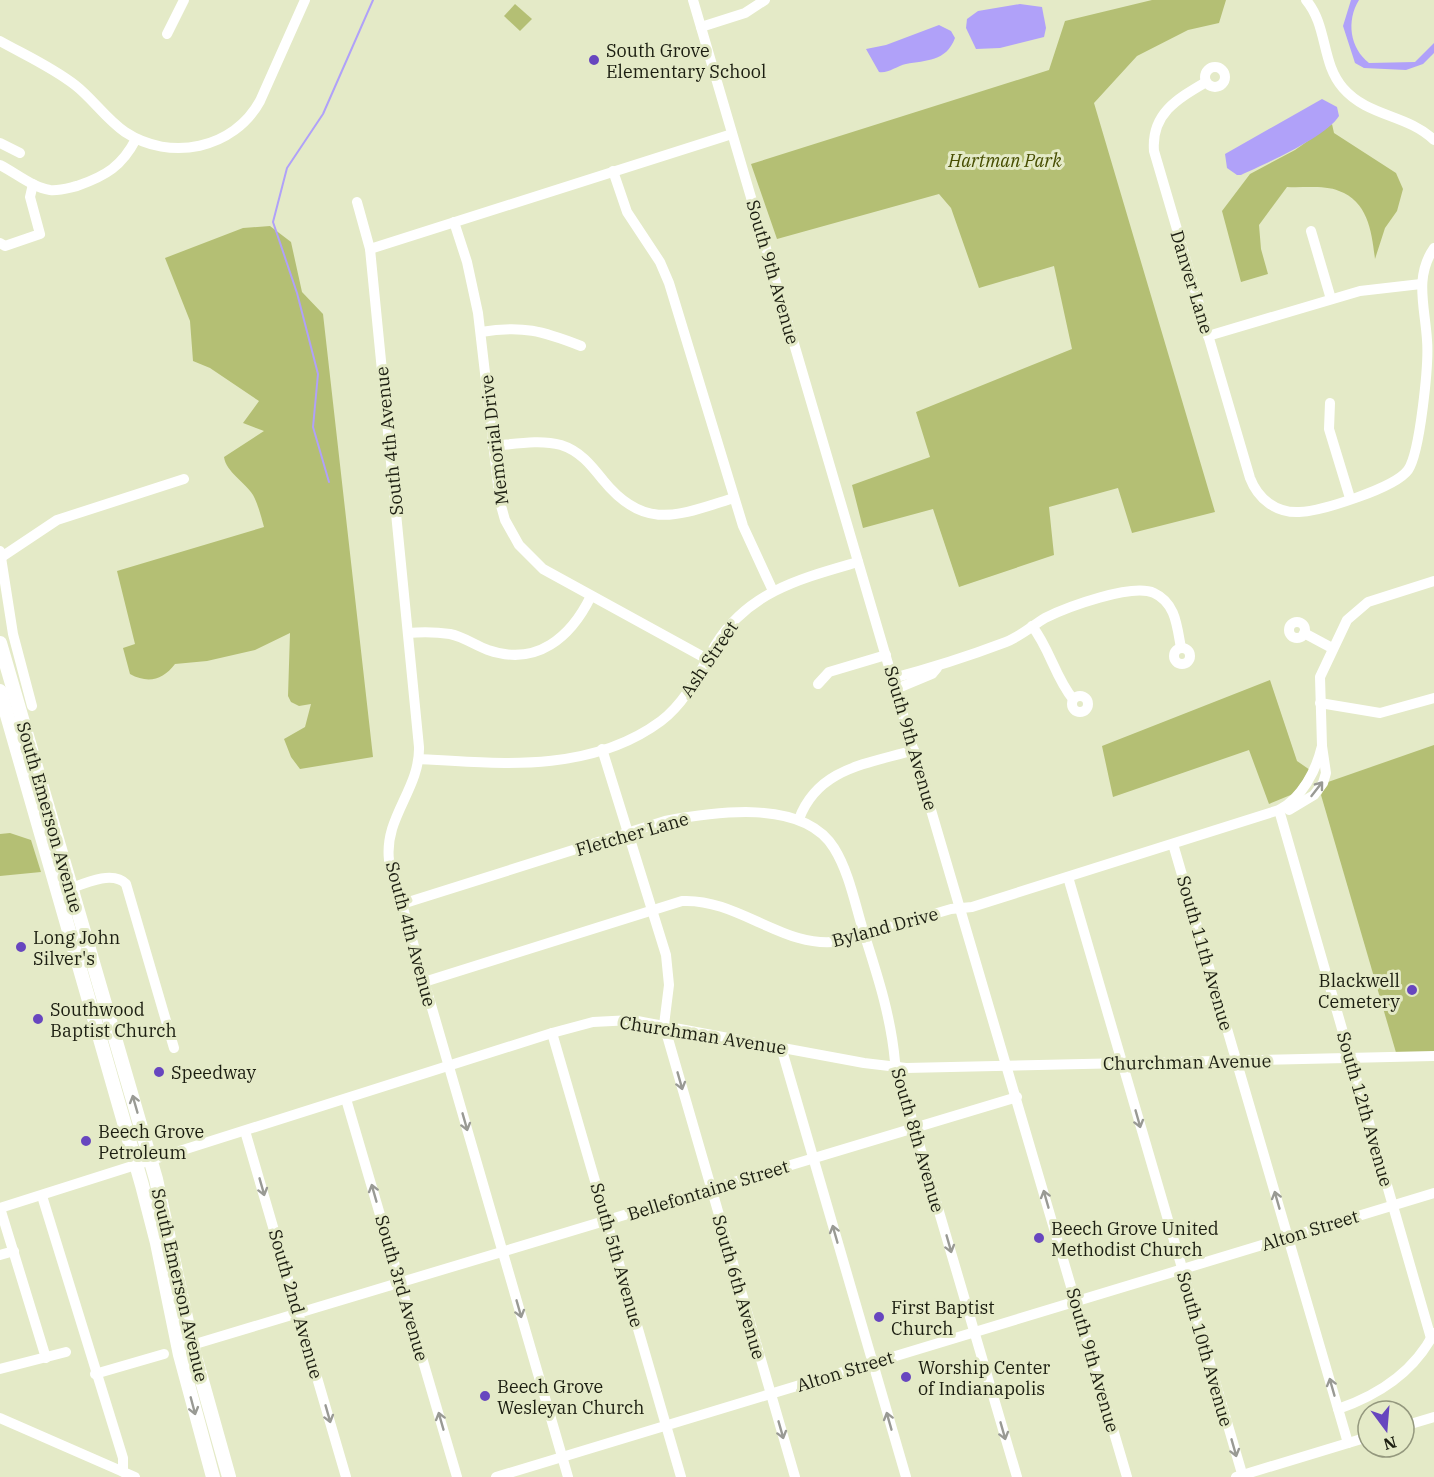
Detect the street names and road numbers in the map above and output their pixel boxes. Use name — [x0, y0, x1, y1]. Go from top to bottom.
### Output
street label: South 9th Avenue — [741, 197, 805, 347]
street label: Danver Lane — [1165, 228, 1219, 336]
street label: South 4th Avenue — [370, 365, 408, 517]
street label: Memorial Drive — [475, 374, 513, 506]
street label: Ash Street — [675, 616, 743, 702]
street label: South 9th Avenue — [879, 663, 943, 813]
street label: South Emerson Avenue — [12, 719, 88, 915]
street label: Fletcher Lane — [573, 807, 691, 861]
street label: South 4th Avenue — [381, 859, 441, 1009]
street label: South 11th Avenue — [1172, 873, 1238, 1033]
street label: Byland Drive — [829, 902, 941, 952]
street label: Churchman Avenue — [618, 1010, 788, 1060]
street label: South 12th Avenue — [1332, 1029, 1398, 1189]
street label: Churchman Avenue — [1103, 1049, 1271, 1075]
street label: South 8th Avenue — [886, 1065, 950, 1215]
street label: Bellefontaine Street — [624, 1155, 792, 1225]
street label: South 5th Avenue — [585, 1180, 649, 1330]
street label: South Emerson Avenue — [147, 1186, 213, 1384]
street label: Alton Street — [1259, 1204, 1361, 1256]
street label: South 3rd Avenue — [370, 1212, 434, 1364]
street label: South 6th Avenue — [707, 1212, 771, 1362]
street label: South 2nd Avenue — [264, 1227, 328, 1381]
street label: South 10th Avenue — [1172, 1269, 1238, 1429]
street label: South 9th Avenue — [1061, 1285, 1125, 1435]
street label: Alton Street — [794, 1345, 896, 1397]

